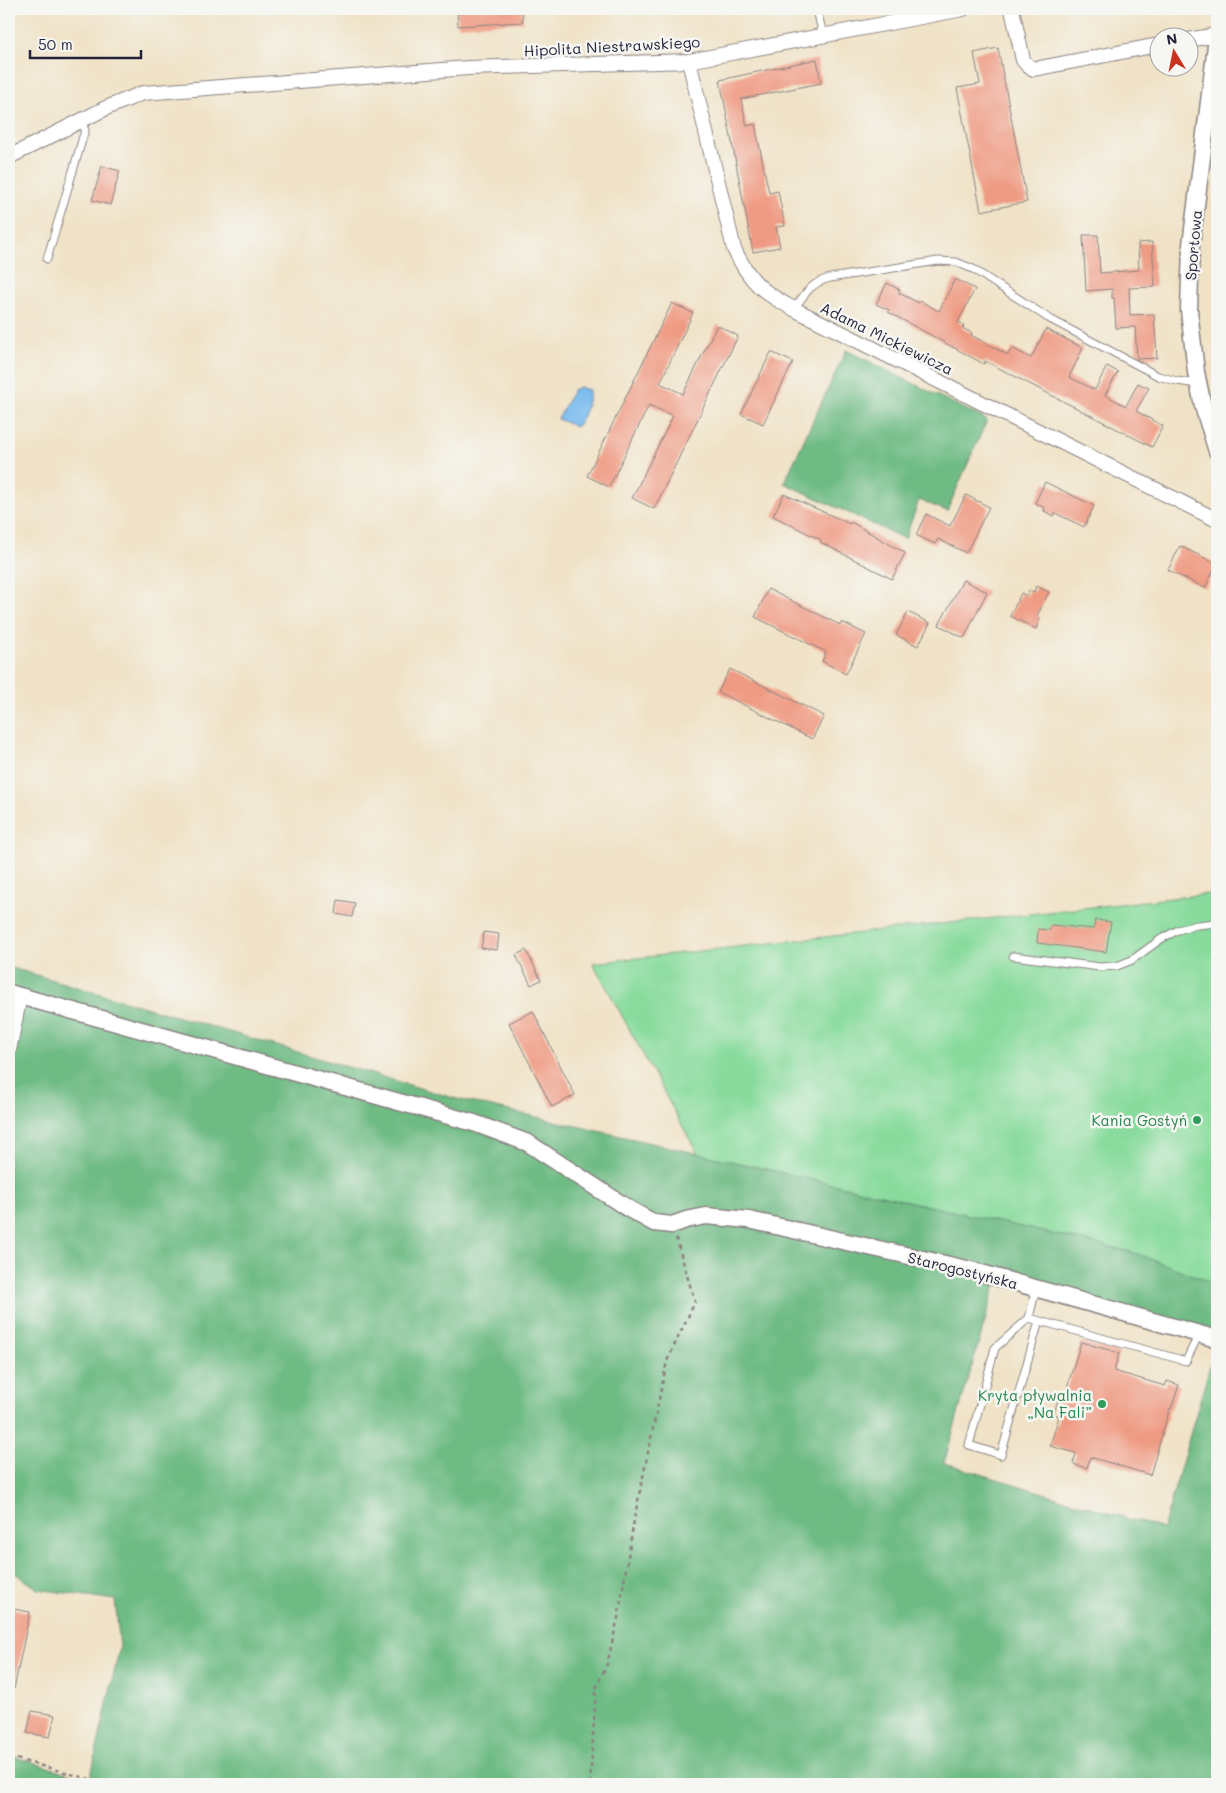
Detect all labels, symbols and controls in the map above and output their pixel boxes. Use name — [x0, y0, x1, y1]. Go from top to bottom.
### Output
scale bar — [30, 28, 141, 60]
north arrow — [1148, 28, 1198, 78]
text: N — [1165, 28, 1179, 49]
street label: Hipolita Niestrawskiego — [523, 31, 701, 61]
text: 50 m — [38, 34, 73, 54]
street label: Sportowa — [1180, 209, 1206, 281]
street label: Adama Mickiewicza — [817, 297, 957, 379]
place label: Kania Gostyń — [1091, 1110, 1187, 1130]
marker: Kania Gostyń — [1191, 1114, 1203, 1126]
street label: Starogostyńska — [906, 1247, 1020, 1293]
place label: Kryta pływalnia „Na Fali” — [978, 1385, 1092, 1422]
marker: Kryta pływalnia „Na Fali” — [1096, 1398, 1108, 1410]

